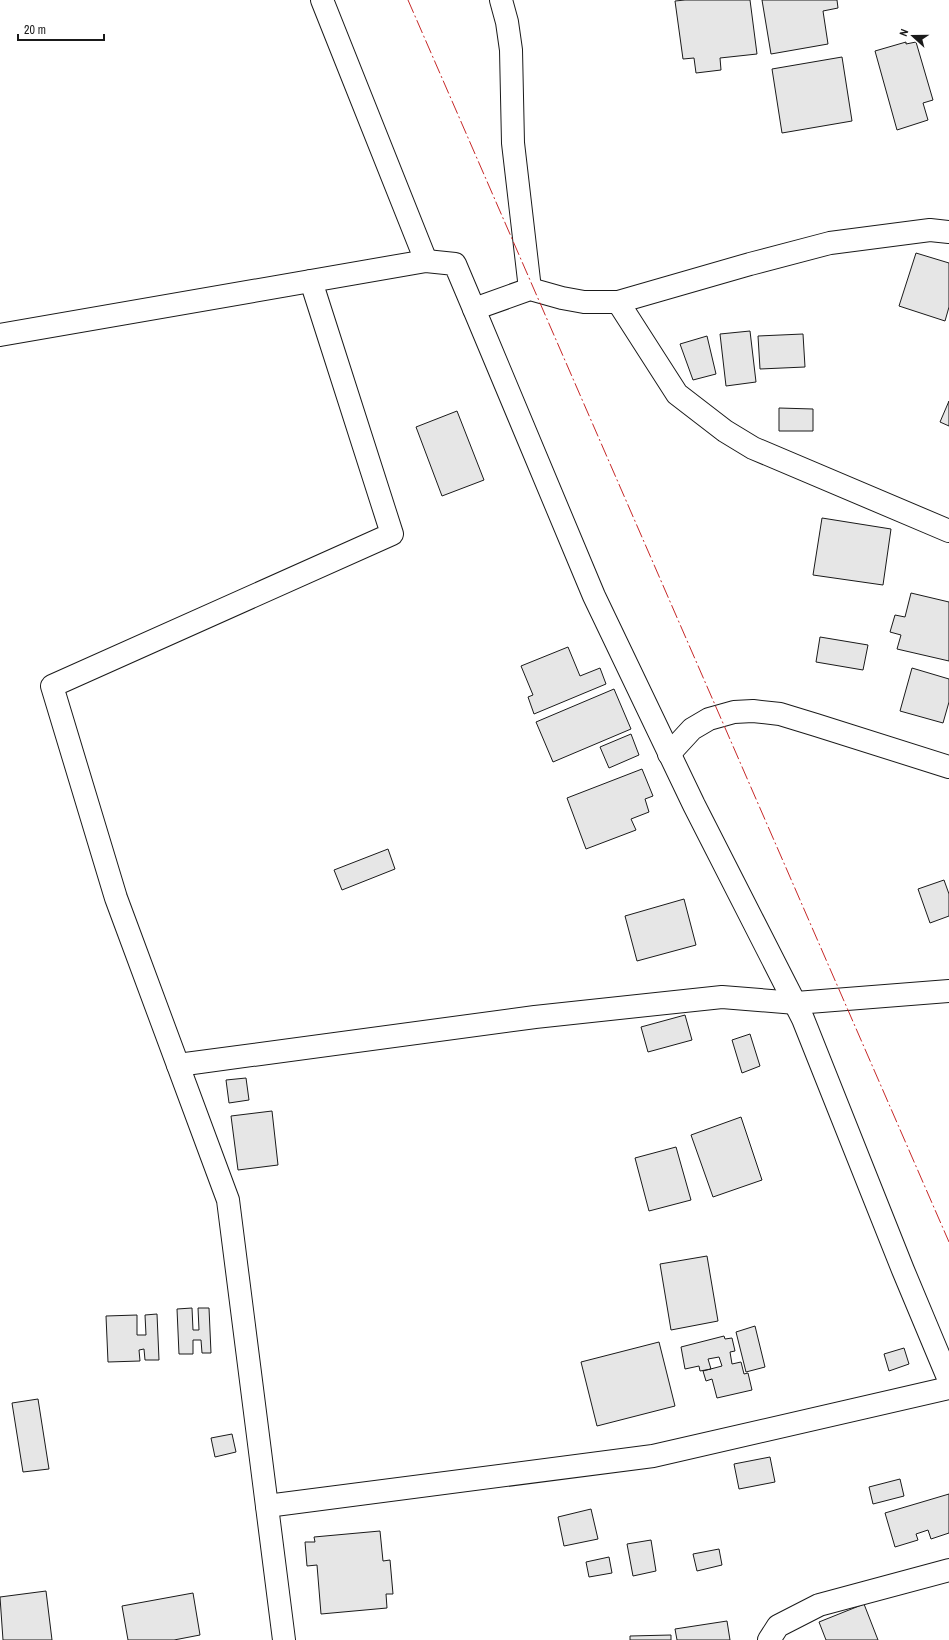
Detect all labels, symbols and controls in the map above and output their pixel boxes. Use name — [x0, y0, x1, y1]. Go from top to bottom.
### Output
scale bar — [18, 16, 104, 42]
north arrow — [893, 16, 933, 56]
text: 20 m — [24, 22, 46, 38]
text: N — [896, 27, 911, 38]

